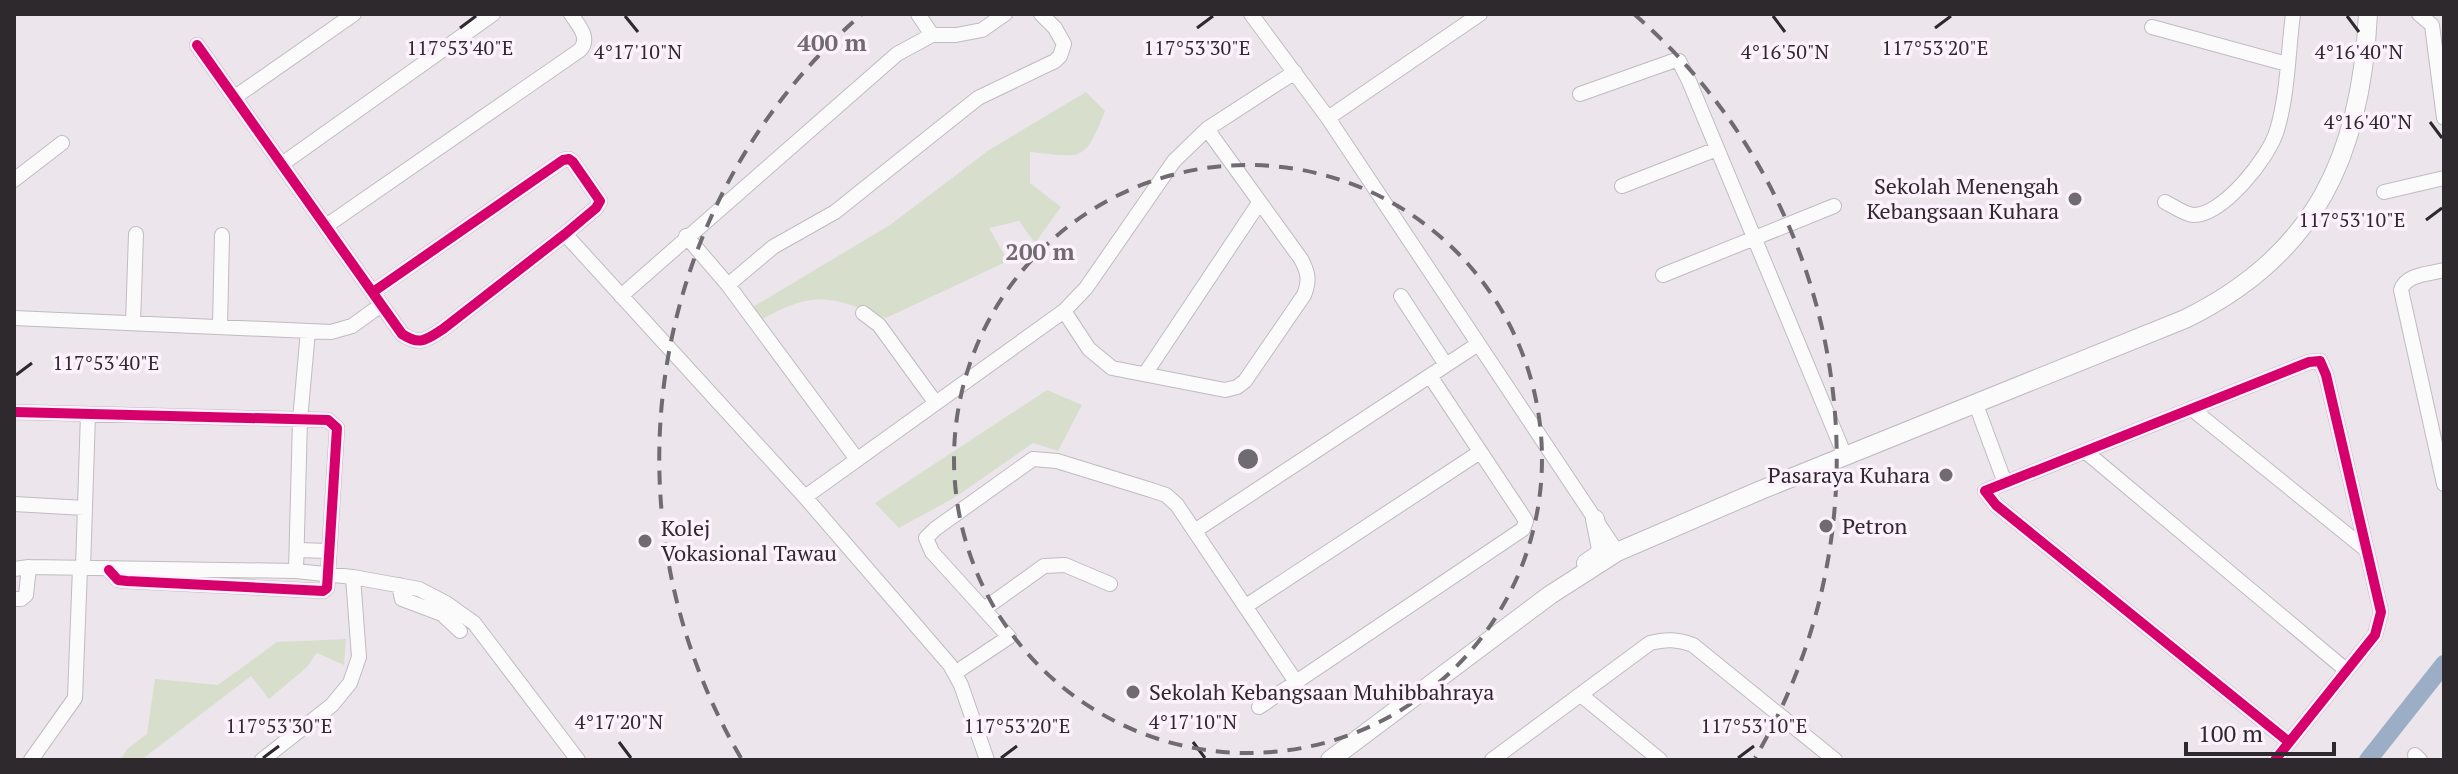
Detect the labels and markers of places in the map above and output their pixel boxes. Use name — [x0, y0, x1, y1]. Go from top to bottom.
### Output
place label: Sekolah Menengah Kebangsaan Kuhara — [1866, 171, 2059, 225]
marker: Sekolah Menengah Kebangsaan Kuhara — [2066, 190, 2084, 208]
centre of rings — [1234, 445, 1262, 473]
place label: Pasaraya Kuhara — [1768, 460, 1930, 489]
marker: Pasaraya Kuhara — [1937, 466, 1955, 484]
place label: Petron — [1842, 511, 1907, 540]
place label: Kolej Vokasional Tawau — [661, 513, 837, 567]
marker: Petron — [1817, 517, 1835, 535]
marker: Kolej Vokasional Tawau — [636, 532, 654, 550]
place label: Sekolah Kebangsaan Muhibbahraya — [1149, 677, 1494, 706]
marker: Sekolah Kebangsaan Muhibbahraya — [1124, 683, 1142, 701]

